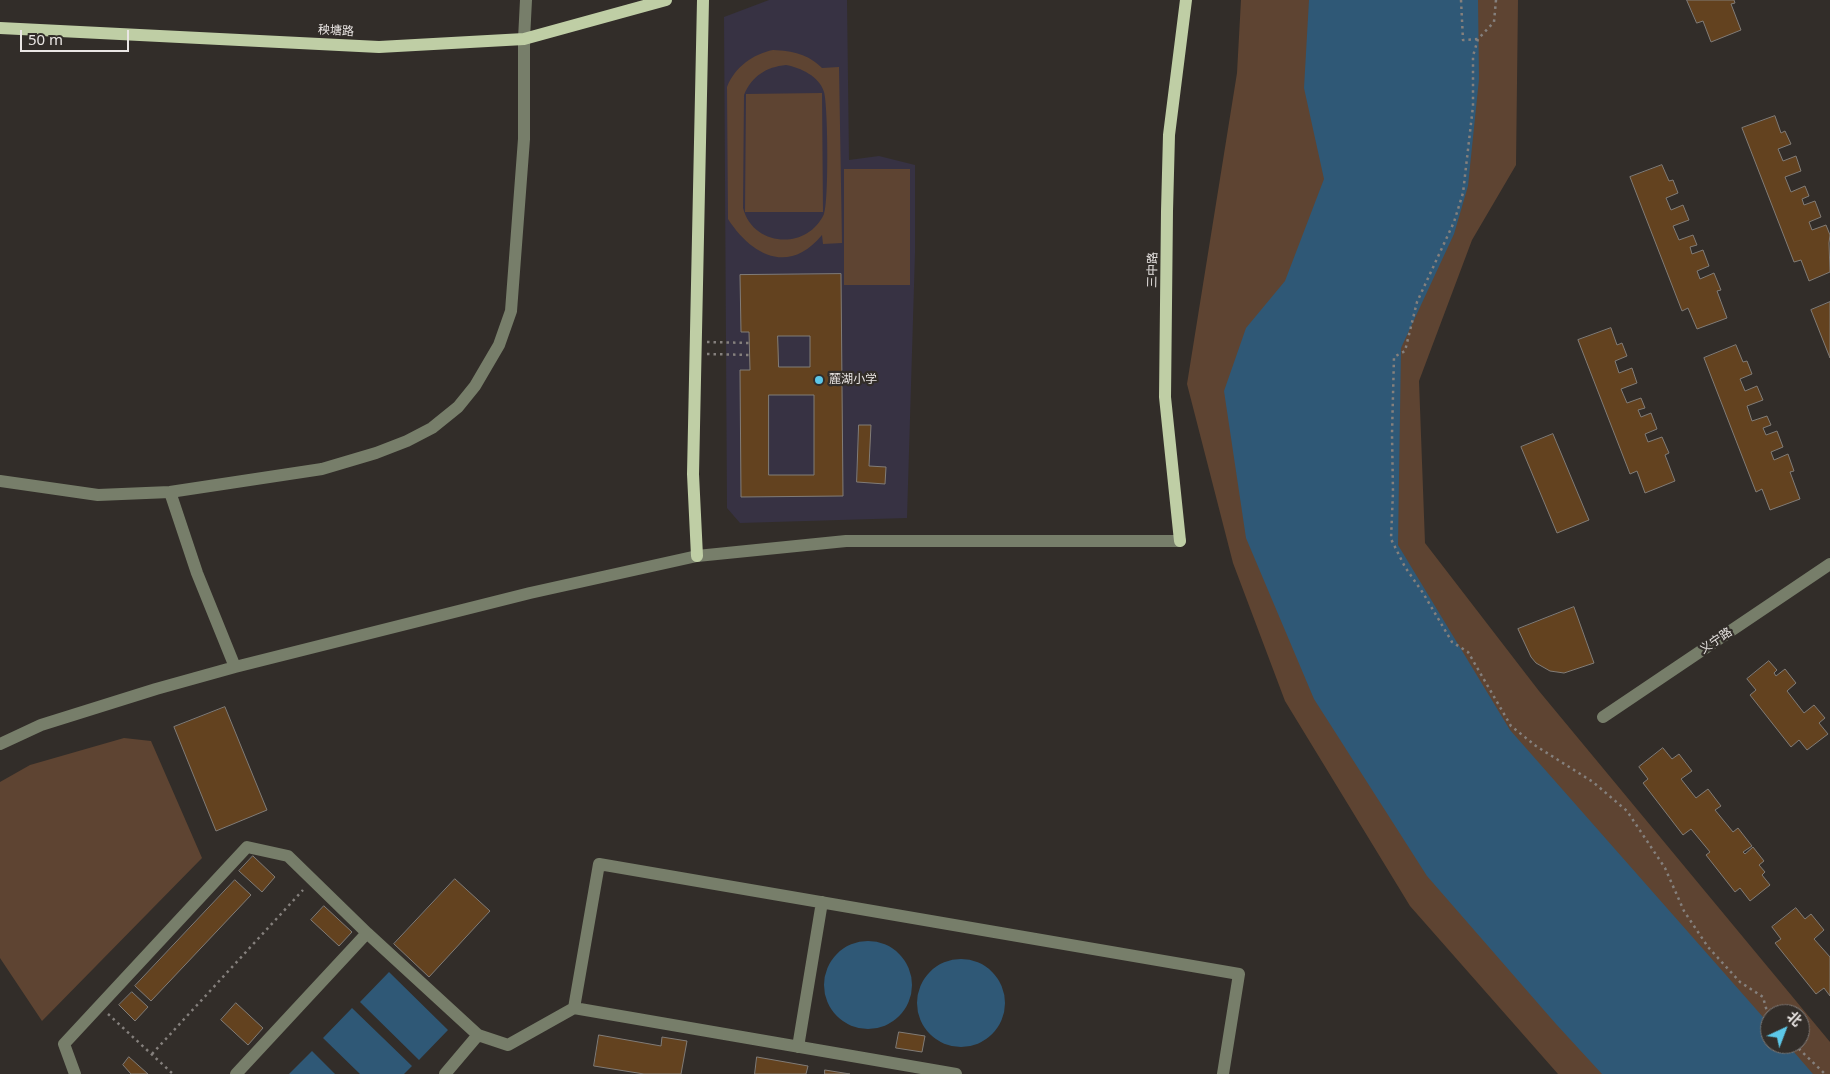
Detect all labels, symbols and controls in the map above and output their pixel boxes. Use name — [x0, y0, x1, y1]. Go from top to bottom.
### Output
scale bar — [22, 20, 131, 52]
street label: 秧塘路 — [318, 23, 354, 39]
text: 50 m — [28, 29, 63, 49]
street label: 三中路 — [1145, 252, 1161, 288]
place label: 麓湖小学 — [829, 373, 877, 387]
marker: 麓湖小学 — [813, 374, 825, 386]
street label: 义宁路 — [1697, 625, 1735, 657]
north arrow — [1760, 1004, 1810, 1054]
text: 北 — [1783, 1007, 1806, 1030]

